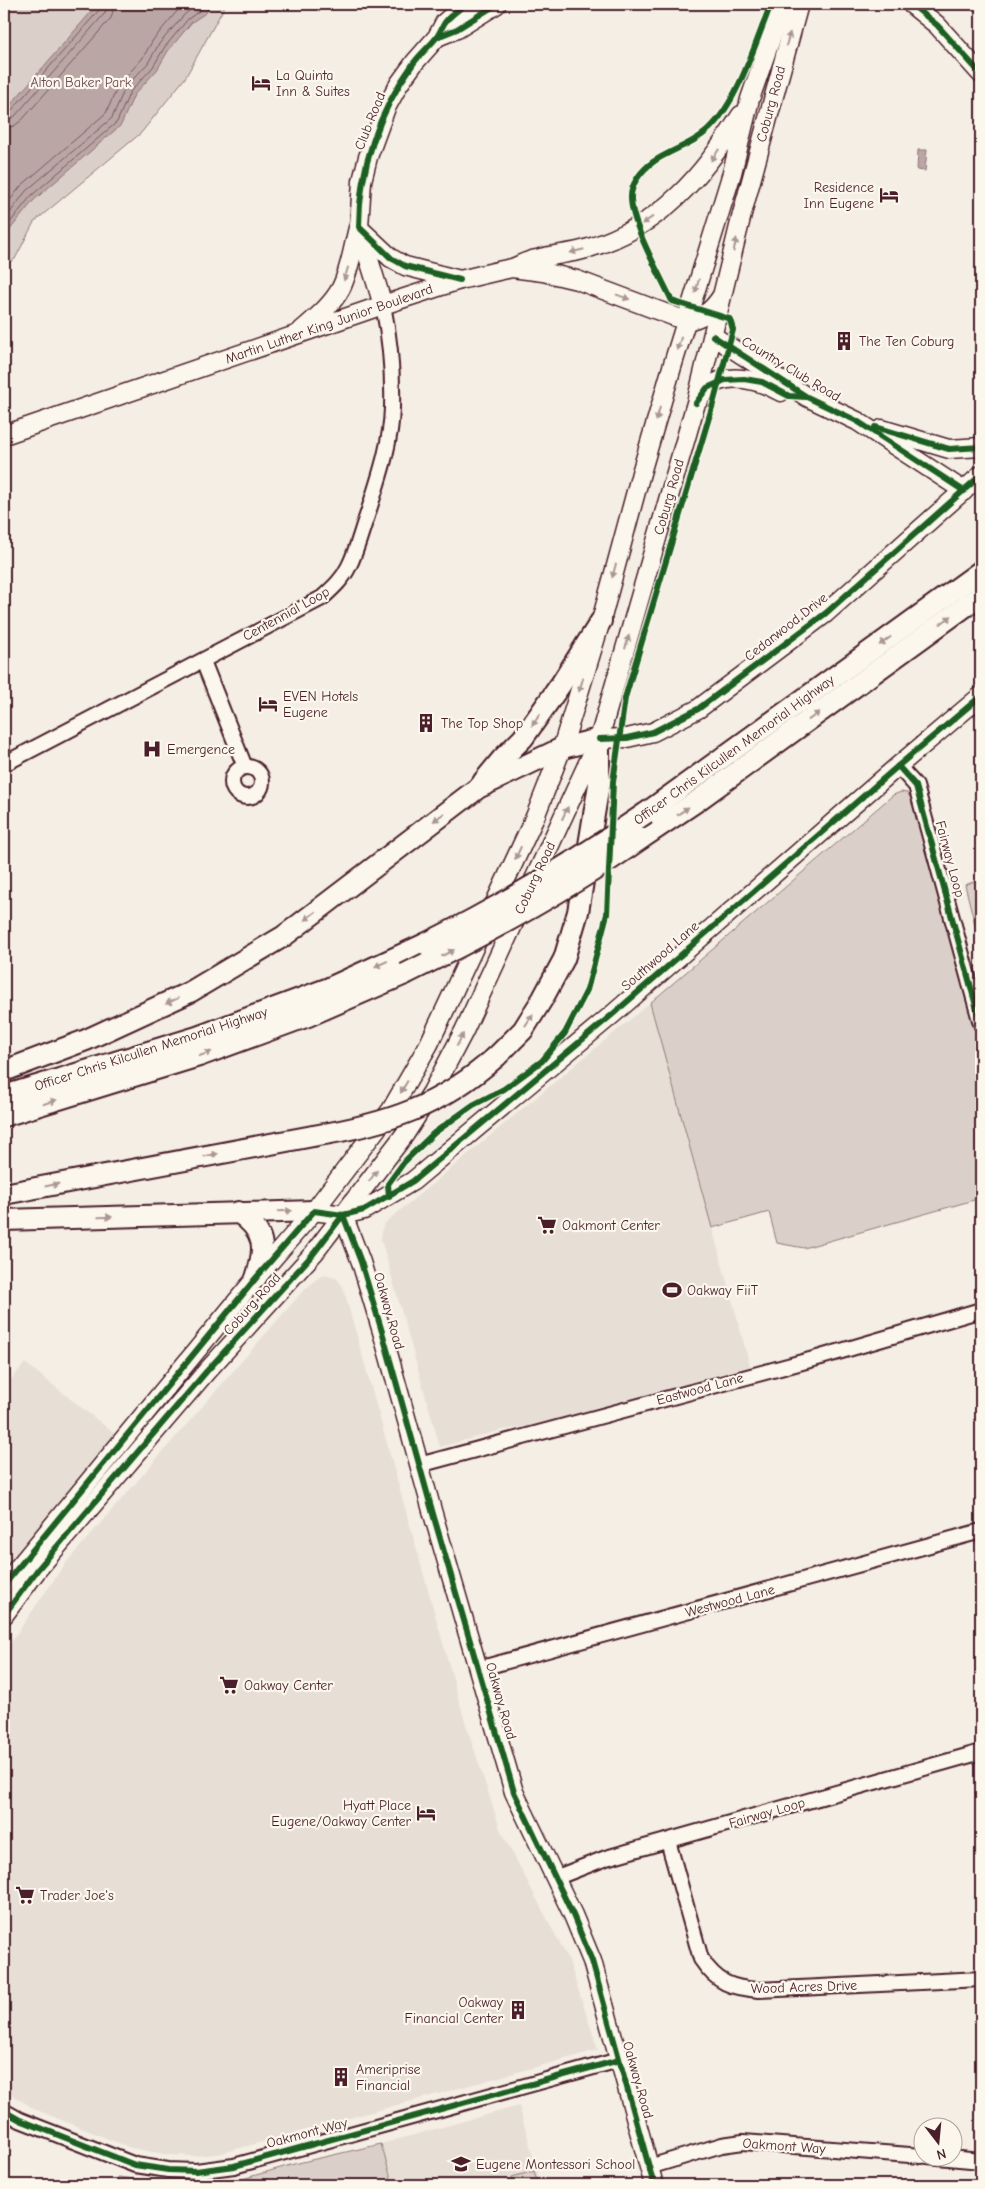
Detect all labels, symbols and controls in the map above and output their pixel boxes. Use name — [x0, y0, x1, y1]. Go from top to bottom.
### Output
one-way arrow — [785, 32, 793, 47]
street label: Coburg Road — [753, 64, 789, 144]
place label: La Quinta Inn & Suites — [276, 67, 350, 100]
hotel icon: La Quinta Inn & Suites — [250, 72, 272, 94]
park label: Alton Baker Park — [30, 74, 132, 91]
street label: Club Road — [351, 89, 389, 153]
one-way arrow — [710, 148, 720, 162]
place label: Residence Inn Eugene — [804, 179, 874, 212]
hotel icon: Residence Inn Eugene — [878, 184, 900, 206]
one-way arrow — [641, 215, 655, 225]
one-way arrow — [731, 237, 739, 252]
one-way arrow — [570, 247, 585, 255]
one-way arrow — [342, 267, 349, 282]
one-way arrow — [693, 279, 700, 294]
street label: Martin Luther King Junior Boulevard — [223, 280, 435, 368]
one-way arrow — [616, 293, 631, 301]
building icon: The Ten Coburg — [833, 330, 855, 352]
street label: Country Club Road — [738, 333, 844, 405]
place label: The Ten Coburg — [859, 333, 954, 350]
one-way arrow — [675, 337, 682, 352]
one-way arrow — [654, 407, 662, 422]
street label: Coburg Road — [650, 457, 688, 537]
one-way arrow — [610, 563, 618, 578]
street label: Centennial Loop — [240, 583, 332, 645]
street label: Cedarwood Drive — [741, 589, 831, 665]
one-way arrow — [939, 615, 953, 625]
one-way arrow — [624, 635, 632, 650]
one-way arrow — [878, 636, 892, 646]
street label: Officer Chris Kilcullen Memorial Highway — [630, 671, 838, 829]
one-way arrow — [577, 677, 585, 692]
place label: EVEN Hotels Eugene — [283, 688, 358, 721]
hotel icon: EVEN Hotels Eugene — [257, 693, 279, 715]
one-way arrow — [807, 710, 820, 721]
building icon: The Top Shop — [415, 712, 437, 734]
one-way arrow — [531, 714, 541, 727]
place label: The Top Shop — [441, 715, 523, 732]
hospital icon: Emergence — [141, 738, 163, 760]
place label: Emergence — [167, 741, 235, 758]
one-way arrow — [562, 806, 570, 820]
one-way arrow — [676, 806, 690, 816]
one-way arrow — [433, 812, 446, 823]
street label: Fairway Loop — [932, 819, 968, 899]
street label: Coburg Road — [511, 839, 559, 917]
one-way arrow — [514, 846, 522, 860]
one-way arrow — [303, 911, 317, 921]
street label: Southwood Lane — [618, 918, 702, 994]
one-way arrow — [441, 949, 456, 957]
one-way arrow — [373, 960, 388, 969]
one-way arrow — [165, 997, 179, 1005]
street label: Officer Chris Kilcullen Memorial Highway — [32, 1003, 270, 1095]
one-way arrow — [524, 1013, 534, 1027]
one-way arrow — [456, 1032, 464, 1047]
one-way arrow — [198, 1050, 213, 1057]
one-way arrow — [400, 1080, 409, 1093]
one-way arrow — [43, 1097, 58, 1105]
one-way arrow — [204, 1151, 220, 1159]
one-way arrow — [367, 1170, 378, 1183]
one-way arrow — [44, 1181, 60, 1189]
one-way arrow — [277, 1207, 293, 1215]
one-way arrow — [97, 1212, 113, 1220]
supermarket icon: Oakmont Center — [536, 1214, 558, 1236]
place label: Oakmont Center — [562, 1217, 660, 1234]
street label: Coburg Road — [220, 1269, 284, 1339]
street label: Oakway Road — [370, 1270, 408, 1352]
sports icon: Oakway FiiT — [661, 1279, 683, 1301]
place label: Oakway FiiT — [687, 1282, 759, 1299]
street label: Eastwood Lane — [655, 1369, 745, 1409]
street label: Westwood Lane — [683, 1581, 777, 1621]
street label: Oakway Road — [482, 1660, 520, 1742]
supermarket icon: Oakway Center — [218, 1674, 240, 1696]
place label: Oakway Center — [244, 1677, 333, 1694]
street label: Fairway Loop — [727, 1794, 807, 1832]
place label: Hyatt Place Eugene/Oakway Center — [271, 1797, 411, 1830]
hotel icon: Hyatt Place Eugene/Oakway Center — [415, 1802, 437, 1824]
supermarket icon: Trader Joe's — [14, 1884, 36, 1906]
place label: Trader Joe's — [40, 1887, 114, 1904]
street label: Wood Acres Drive — [751, 1977, 857, 1997]
place label: Oakway Financial Center — [405, 1994, 504, 2027]
building icon: Oakway Financial Center — [507, 1999, 529, 2021]
street label: Oakway Road — [619, 2039, 657, 2121]
place label: Ameriprise Financial — [356, 2061, 420, 2094]
building icon: Ameriprise Financial — [330, 2066, 352, 2088]
street label: Oakmont Way — [265, 2114, 350, 2152]
north arrow — [912, 2116, 962, 2166]
street label: Oakmont Way — [742, 2135, 827, 2157]
text: N — [935, 2145, 948, 2163]
school or university icon: Eugene Montessori School — [450, 2153, 472, 2175]
place label: Eugene Montessori School — [476, 2156, 635, 2173]

